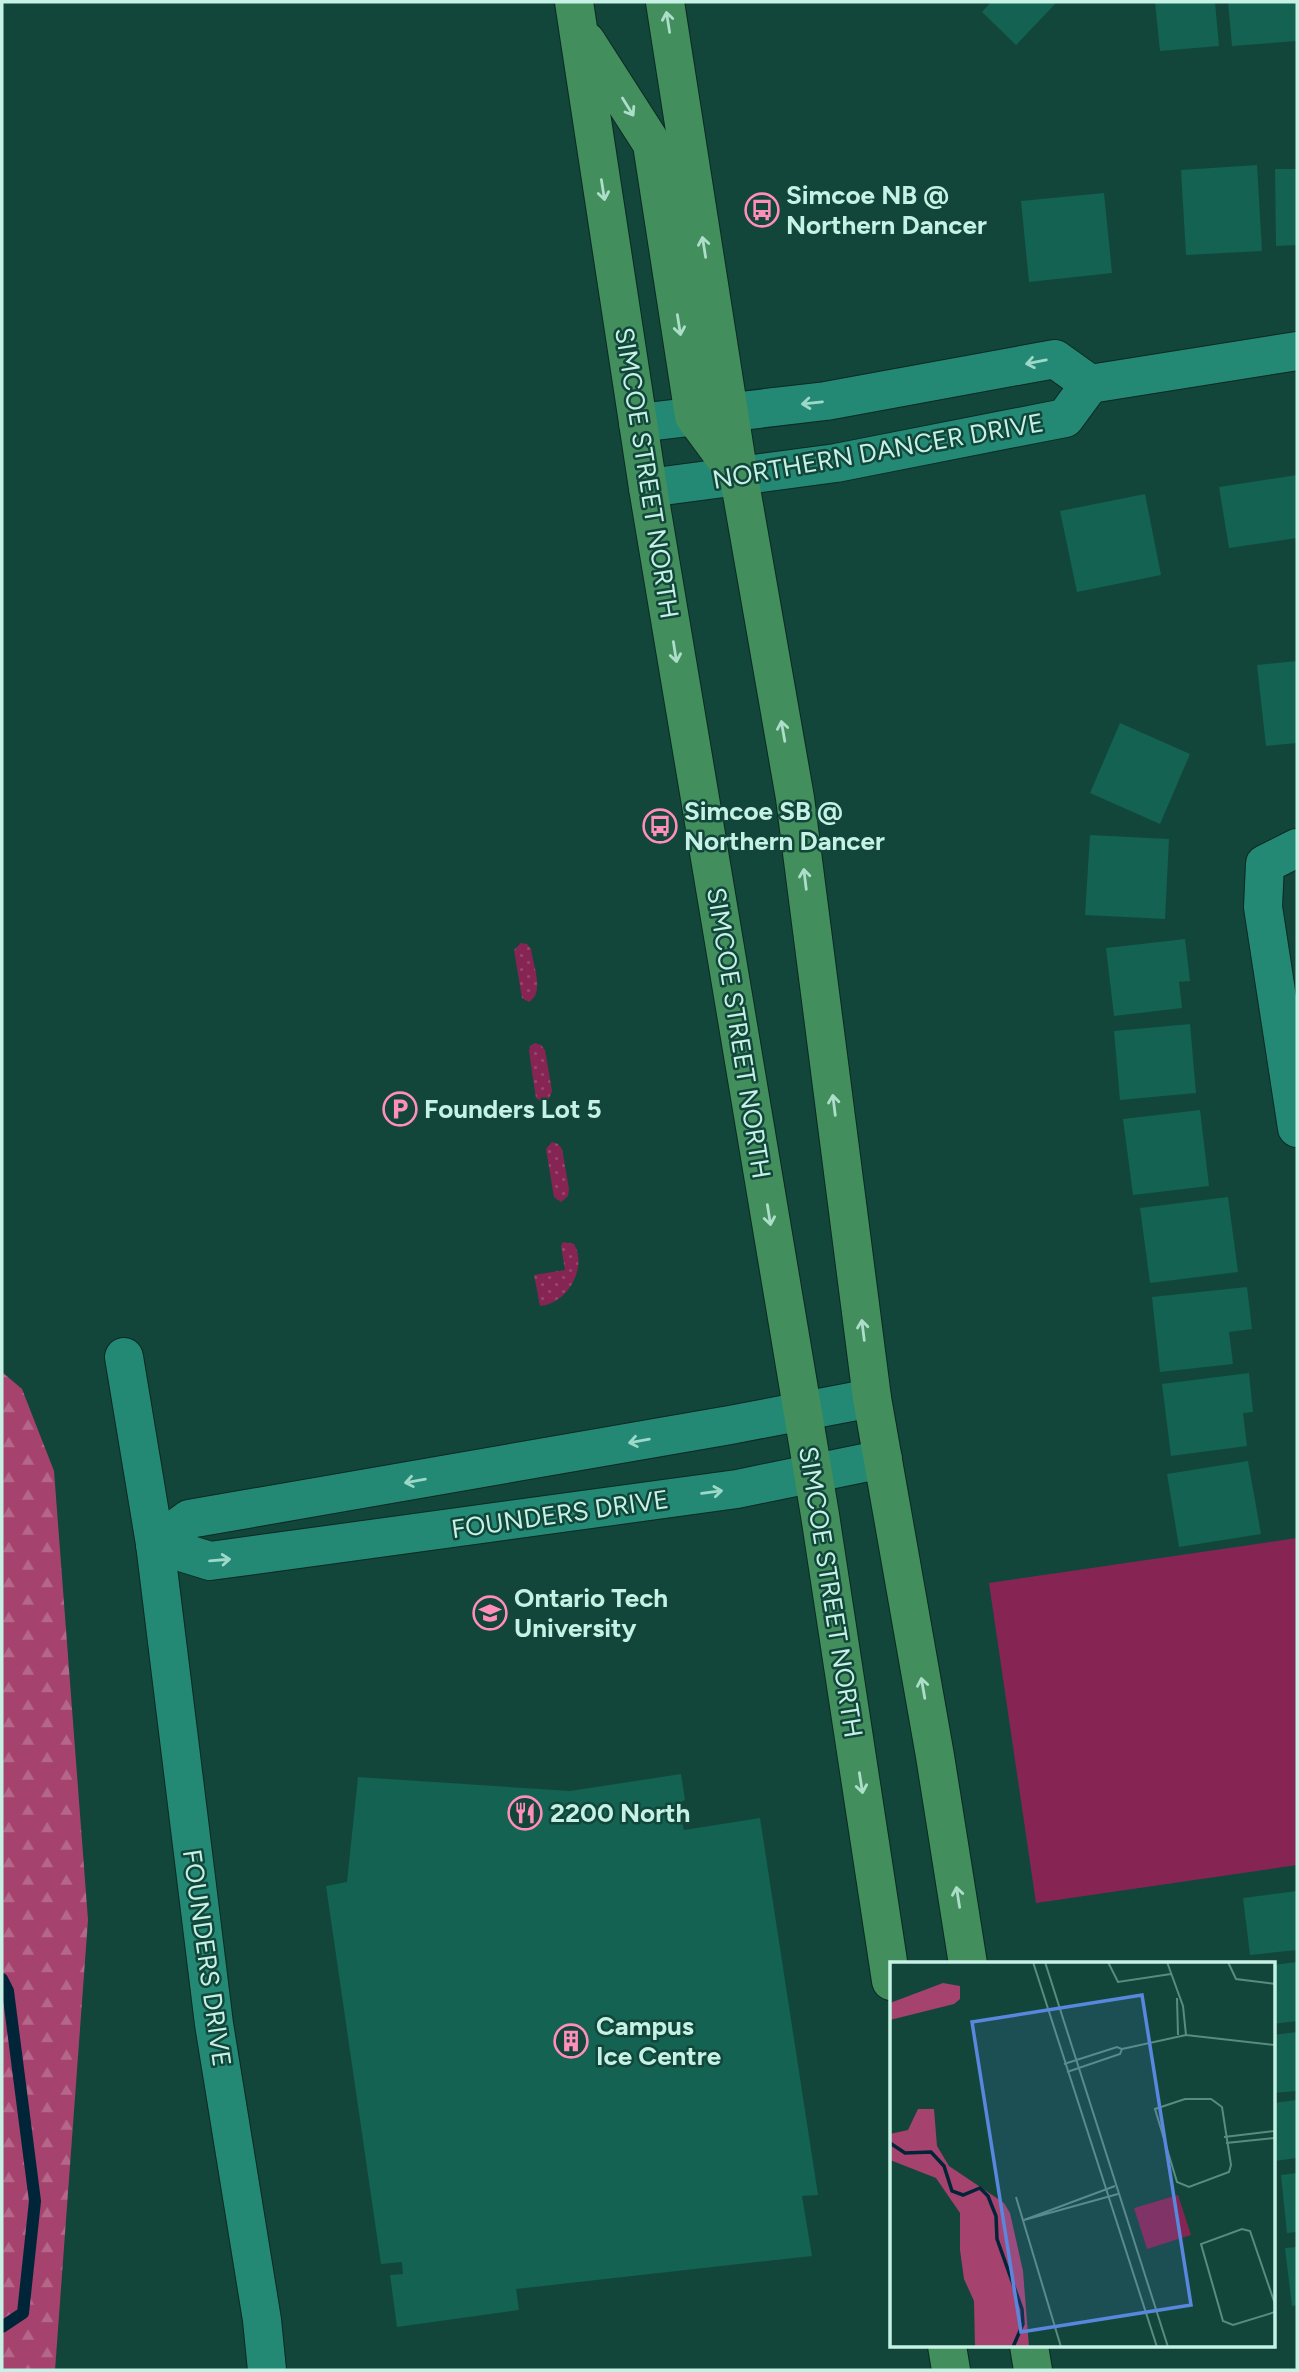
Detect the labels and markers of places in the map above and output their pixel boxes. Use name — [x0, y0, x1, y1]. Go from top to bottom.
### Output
place label: Simcoe NB @ Northern Dancer — [786, 179, 987, 241]
bus stop icon: Simcoe NB @ Northern Dancer — [743, 191, 781, 229]
place label: Simcoe SB @ Northern Dancer — [684, 795, 885, 857]
bus stop icon: Simcoe SB @ Northern Dancer — [641, 807, 679, 845]
parking icon: Founders Lot 5 — [381, 1090, 419, 1128]
place label: Founders Lot 5 — [424, 1093, 602, 1125]
place label: Ontario Tech University — [514, 1582, 668, 1644]
school or university icon: Ontario Tech University — [471, 1594, 509, 1632]
restaurant icon: 2200 North — [506, 1794, 544, 1832]
place label: 2200 North — [550, 1797, 690, 1829]
place label: Campus Ice Centre — [596, 2010, 721, 2072]
building icon: Campus Ice Centre — [552, 2022, 590, 2060]

